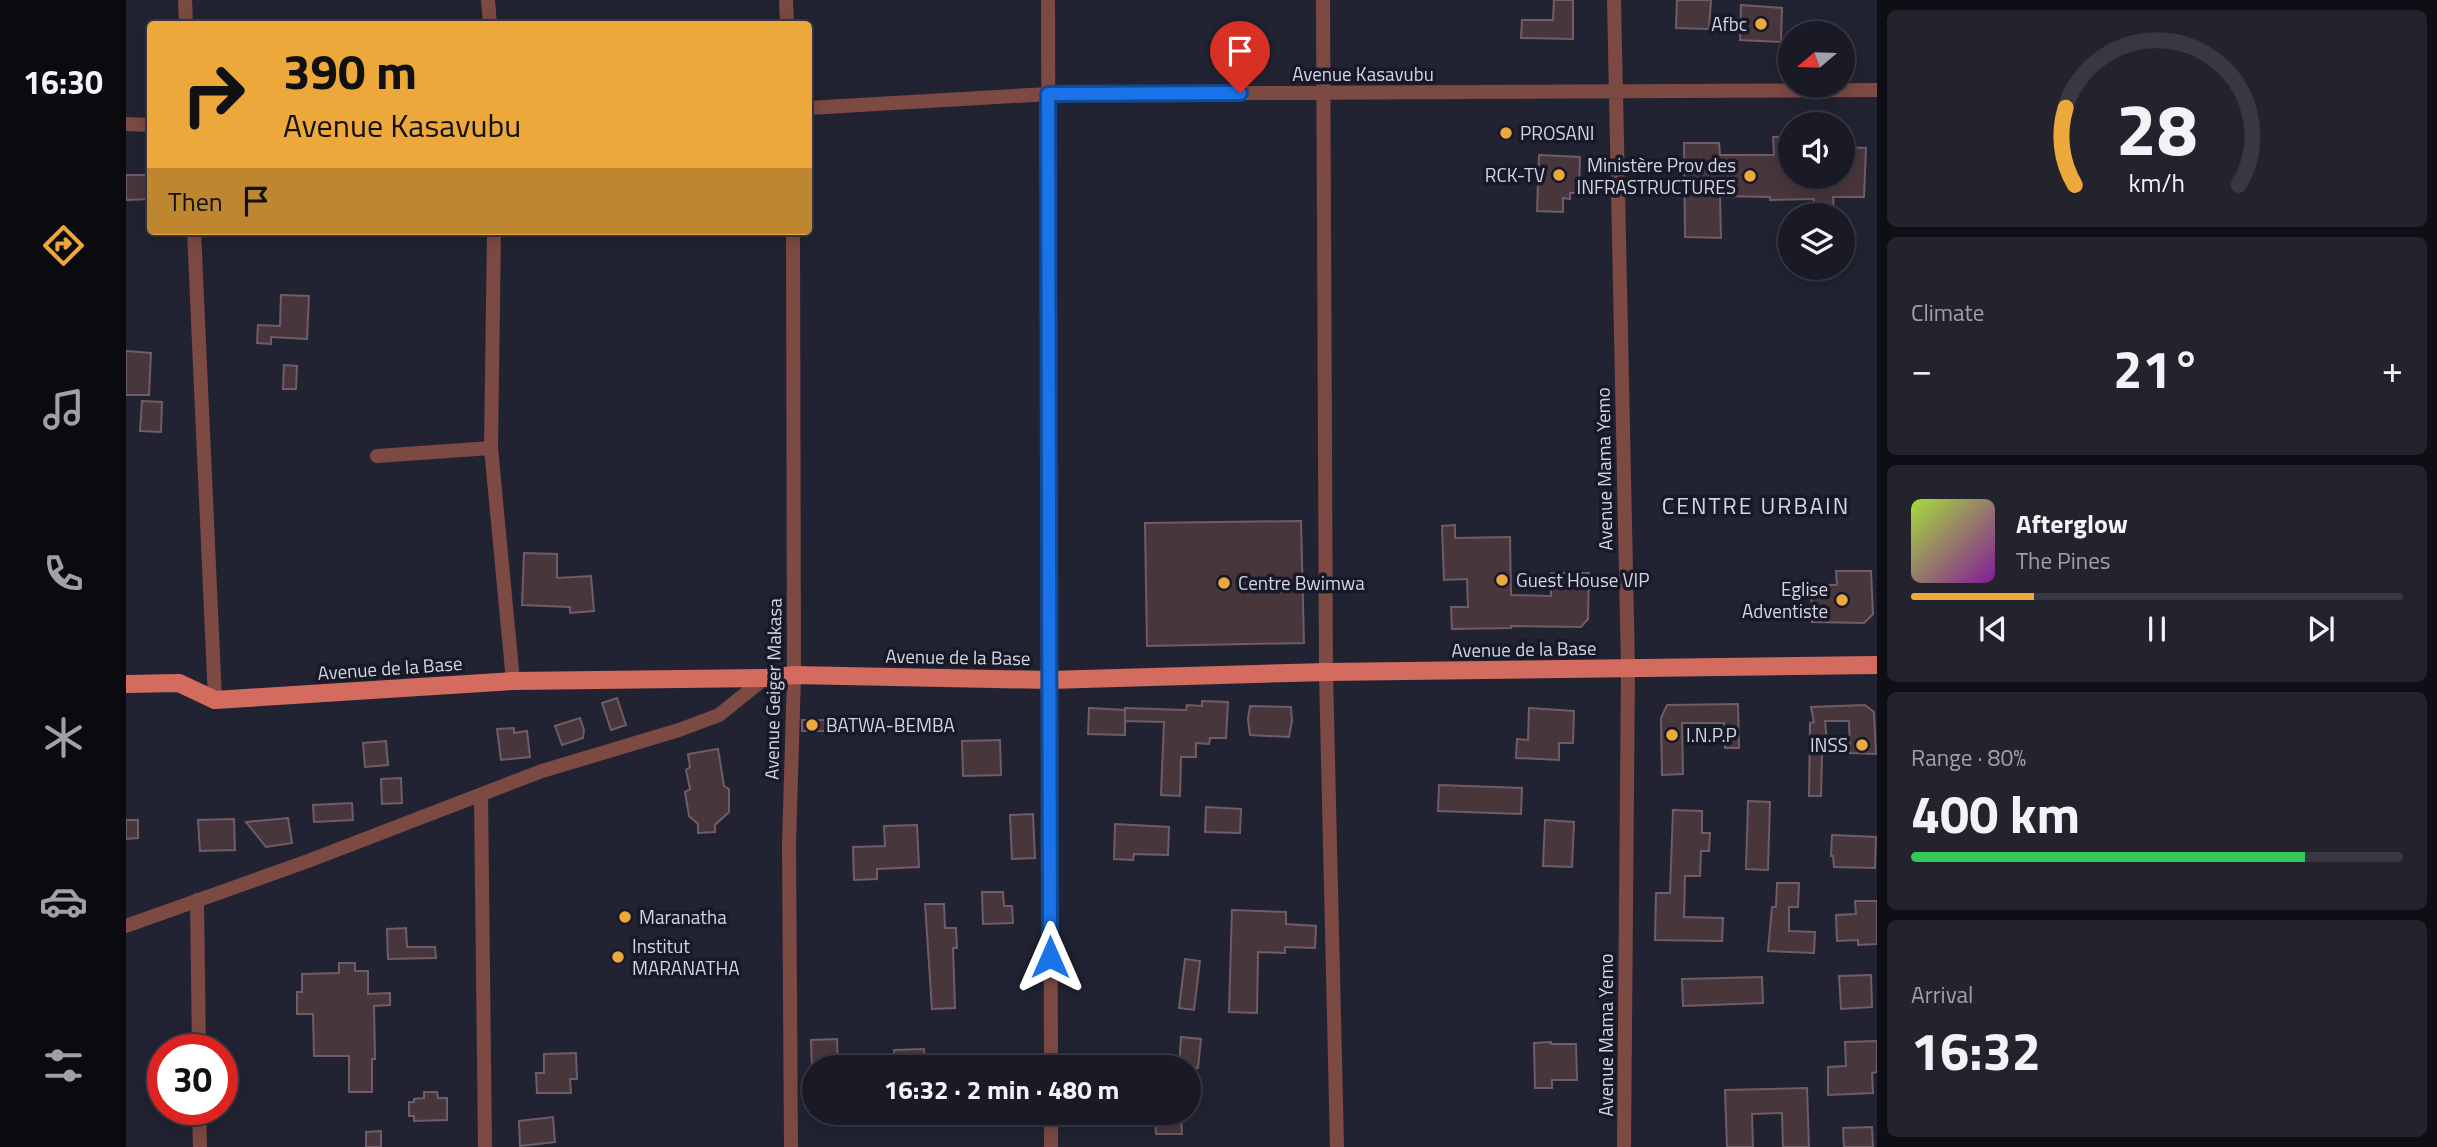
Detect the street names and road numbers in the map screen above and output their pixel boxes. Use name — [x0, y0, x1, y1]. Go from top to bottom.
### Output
street label: Avenue Kasavubu — [1292, 59, 1434, 88]
street label: Avenue Mama Yemo — [1588, 387, 1619, 551]
street label: Avenue Geiger Makasa — [756, 597, 789, 780]
street label: Avenue de la Base — [1451, 633, 1597, 664]
street label: Avenue de la Base — [885, 641, 1031, 672]
street label: Avenue de la Base — [317, 648, 463, 687]
street label: Avenue Mama Yemo — [1591, 953, 1620, 1117]

